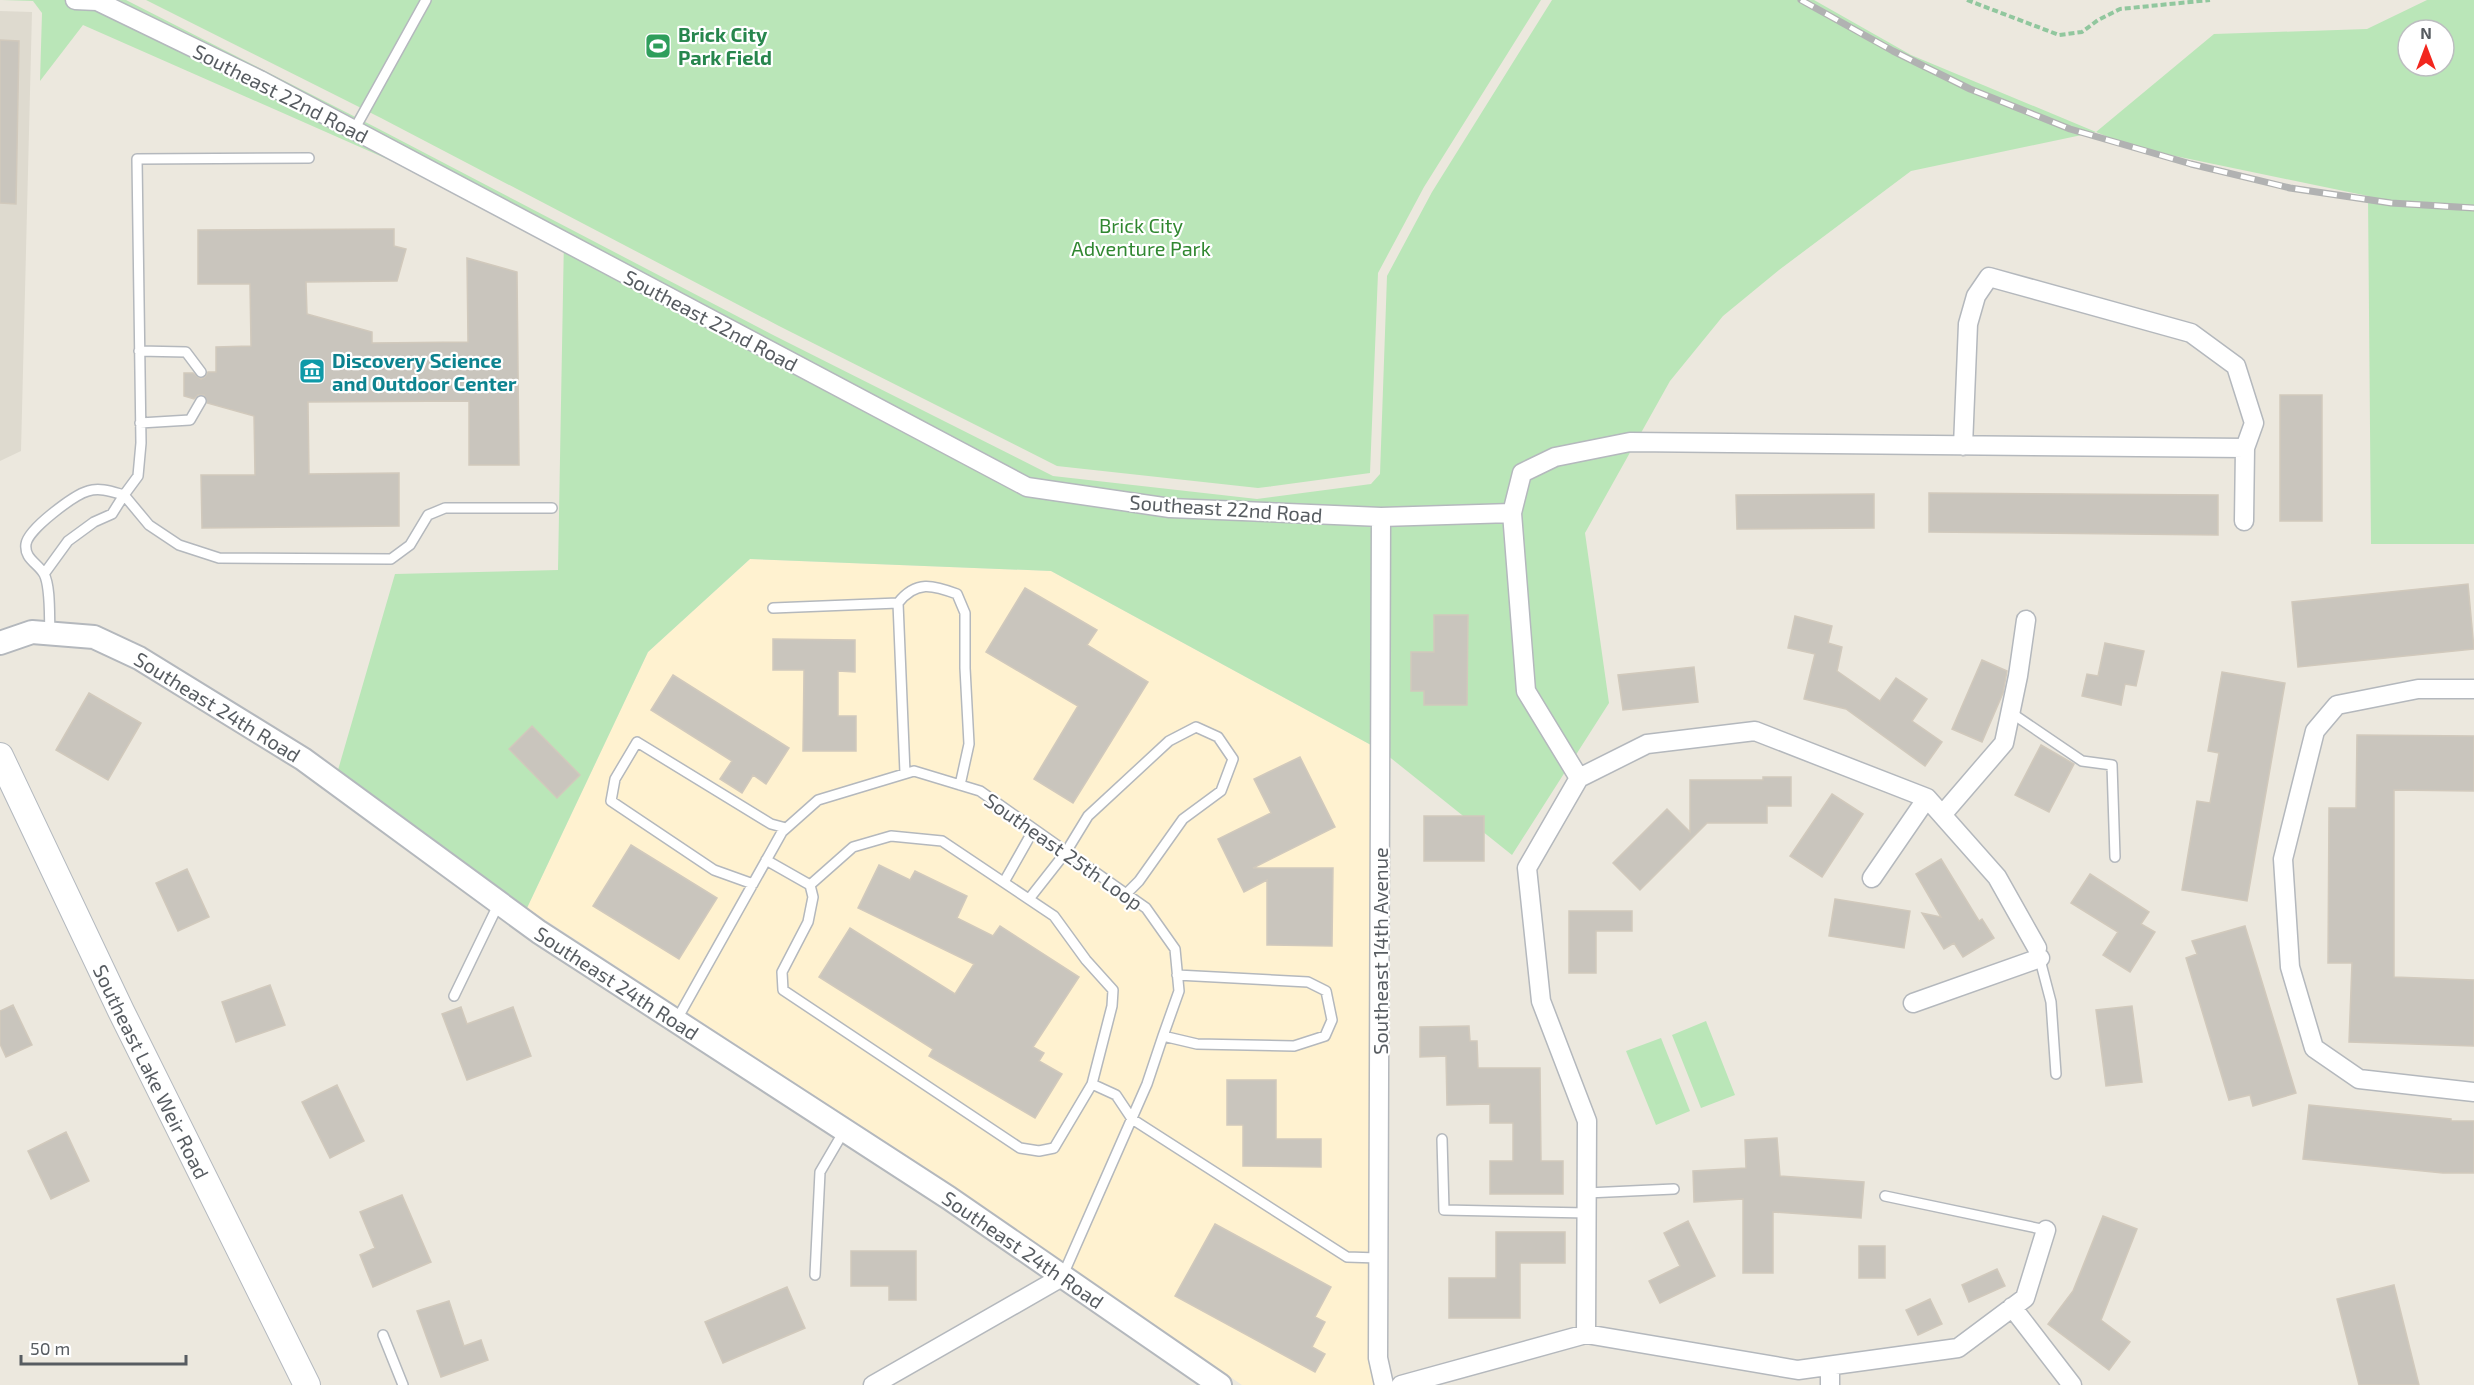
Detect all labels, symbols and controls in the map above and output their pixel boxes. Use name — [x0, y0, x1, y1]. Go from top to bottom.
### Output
north arrow — [2396, 18, 2456, 78]
place label: Brick City Park Field — [678, 22, 772, 69]
text: N — [2420, 23, 2432, 42]
sports icon: Brick City Park Field — [643, 31, 673, 61]
street label: Southeast 22nd Road — [189, 38, 373, 148]
park label: Brick City Adventure Park — [1071, 213, 1211, 260]
street label: Southeast 22nd Road — [620, 264, 802, 376]
place label: Discovery Science and Outdoor Center — [332, 348, 517, 395]
museum icon: Discovery Science and Outdoor Center — [297, 356, 327, 386]
street label: Southeast 22nd Road — [1129, 489, 1323, 527]
street label: Southeast 24th Road — [130, 646, 305, 767]
street label: Southeast 25th Loop — [980, 787, 1148, 915]
street label: Southeast 14th Avenue — [1368, 847, 1392, 1055]
street label: Southeast 24th Road — [531, 921, 704, 1045]
street label: Southeast Lake Weir Road — [89, 961, 214, 1183]
street label: Southeast 24th Road — [938, 1185, 1109, 1313]
scale bar — [21, 1328, 186, 1366]
text: 50 m — [30, 1337, 70, 1359]

